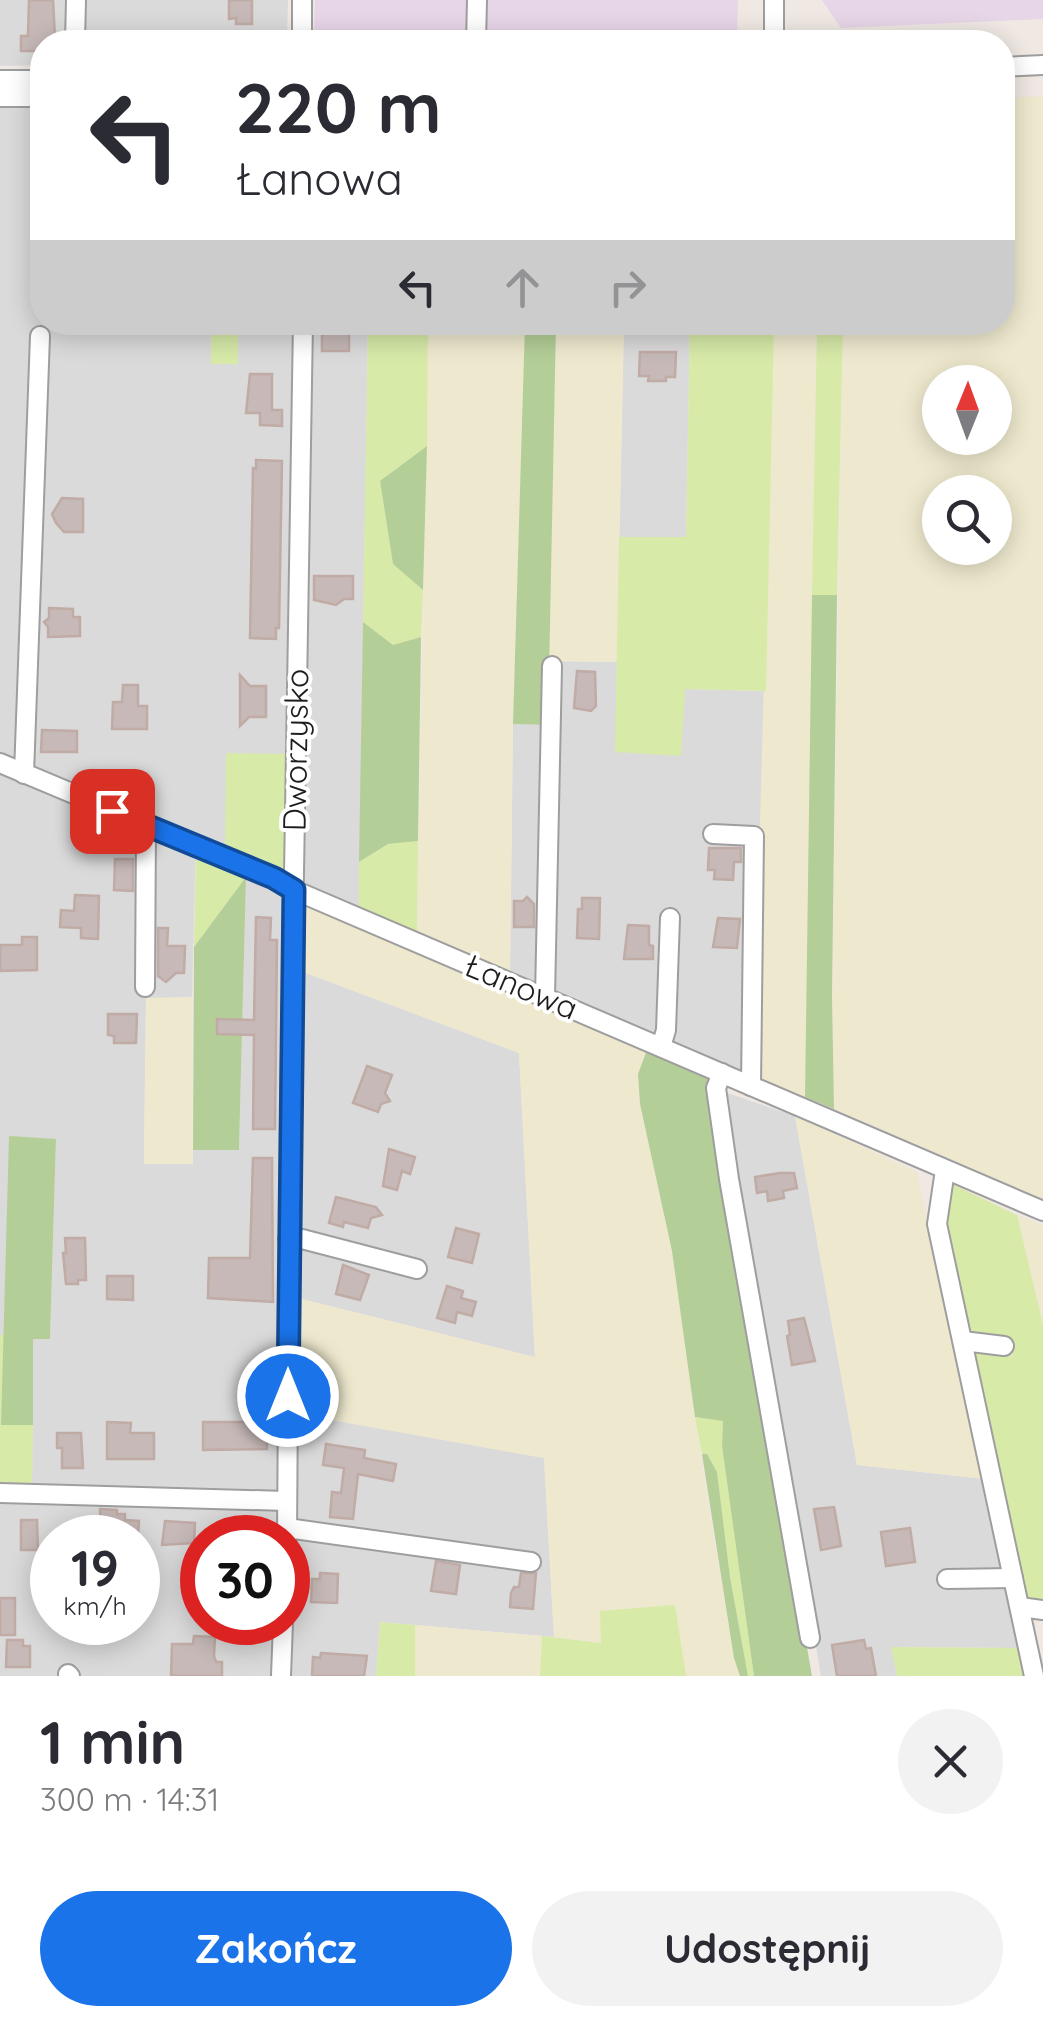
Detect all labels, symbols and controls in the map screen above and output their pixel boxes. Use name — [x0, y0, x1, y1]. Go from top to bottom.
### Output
text: 220 m — [235, 63, 442, 151]
icon: left — [70, 70, 200, 200]
text: Łanowa — [235, 150, 403, 206]
icon: left — [390, 260, 445, 315]
icon: ahead — [495, 260, 550, 315]
icon: right — [600, 260, 655, 315]
north arrow — [922, 365, 1012, 455]
map controls — [922, 365, 1012, 565]
button: search — [922, 475, 1012, 565]
street label: Dworzysko — [274, 668, 316, 832]
pin — [70, 769, 155, 854]
icon: arrive — [85, 784, 140, 839]
street label: Łanowa — [459, 944, 584, 1028]
position arrow — [236, 1344, 340, 1448]
speed limit sign: 30 — [180, 1515, 310, 1645]
text: 19 — [71, 1536, 119, 1599]
text: km/h — [63, 1590, 127, 1621]
text: 1 min — [40, 1704, 185, 1779]
button: close — [898, 1709, 1003, 1814]
text: 300 m · 14:31 — [40, 1779, 219, 1819]
button: Zakończ — [40, 1891, 512, 2006]
button: Udostępnij — [532, 1891, 1003, 2006]

